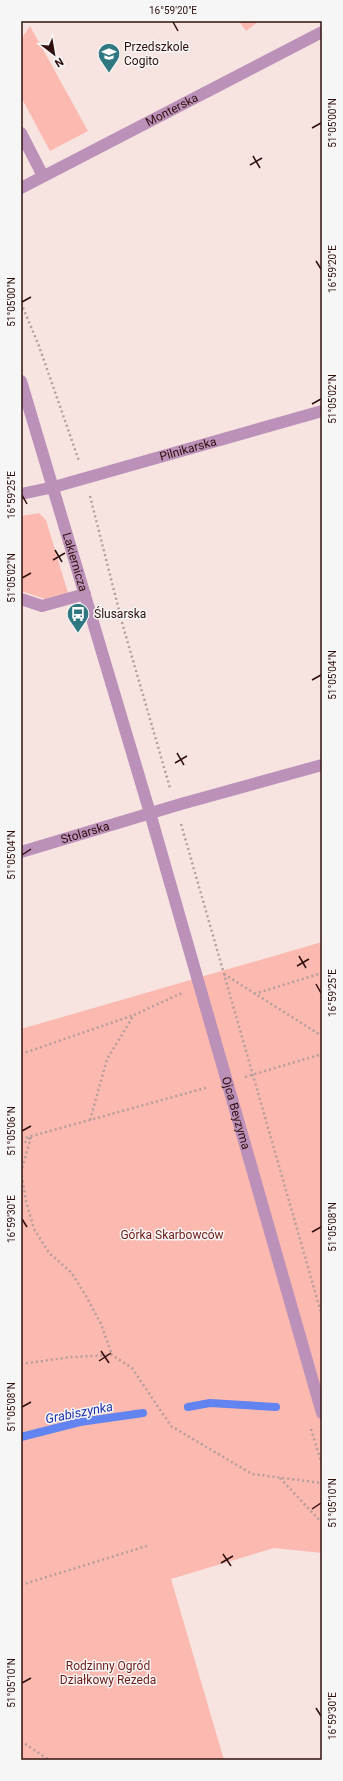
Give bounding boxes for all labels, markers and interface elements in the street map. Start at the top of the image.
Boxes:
text: 16°59'20"E [149,5,197,16]
north arrow [34,34,74,74]
place label: Przedszkole Cogito [124,40,189,68]
school or university icon: Przedszkole Cogito [96,41,122,74]
text: N [52,55,66,70]
street label: Monterska [143,90,201,129]
text: 51°05'00"N [327,98,338,148]
text: 16°59'20"E [327,245,338,293]
text: 51°05'00"N [6,277,17,327]
text: 51°05'02"N [327,374,338,424]
street label: Pilnikarska [158,434,218,464]
text: 16°59'25"E [6,471,17,519]
street label: Lakiernicza [60,531,90,593]
text: 51°05'02"N [6,553,17,603]
bus stop icon: Ślusarska [65,601,91,634]
place label: Ślusarska [94,606,146,621]
text: 51°05'04"N [327,650,338,700]
street label: Stolarska [59,819,111,847]
text: 51°05'04"N [6,830,17,880]
text: 16°59'25"E [327,969,338,1017]
street label: Ojca Beyzyma [219,1075,253,1151]
text: 51°05'06"N [6,1106,17,1156]
text: 16°59'30"E [6,1195,17,1243]
text: 51°05'08"N [327,1202,338,1252]
park label: Górka Skarbowców [120,1228,224,1242]
text: 51°05'08"N [6,1382,17,1432]
water label: Grabiszynka [44,1399,114,1426]
text: 51°05'10"N [327,1478,338,1528]
text: 51°05'10"N [6,1658,17,1708]
park label: Rodzinny Ogród Działkowy Rezeda [60,1659,156,1687]
text: 16°59'30"E [327,1692,338,1740]

